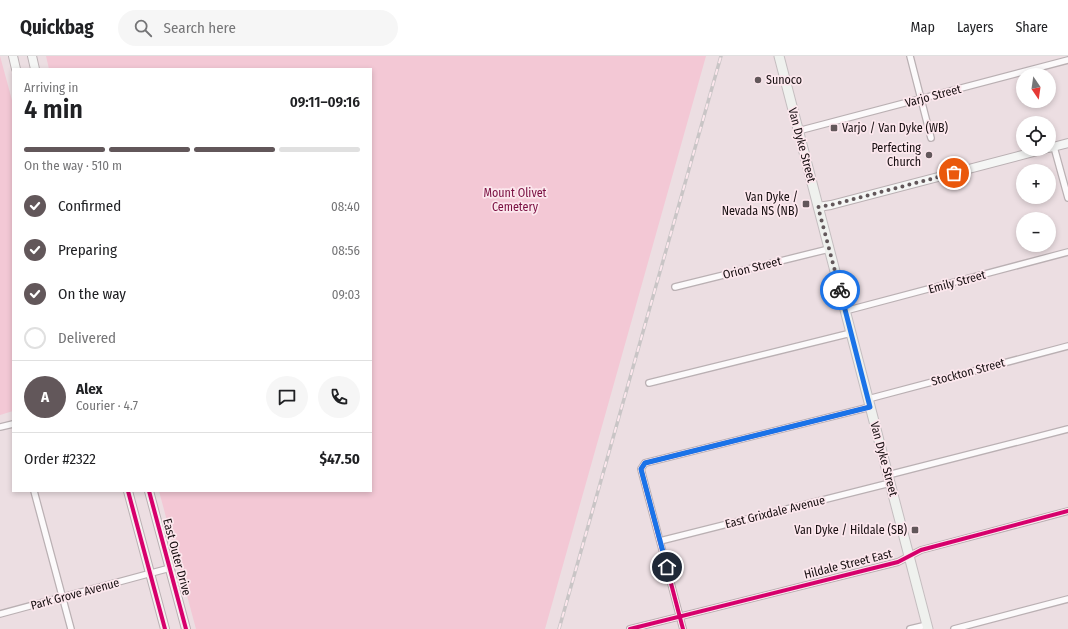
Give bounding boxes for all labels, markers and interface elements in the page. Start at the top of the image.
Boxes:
search box [118,10,398,46]
text: Quickbag [20,16,94,39]
icon: search [132,17,154,39]
text: Search here [164,19,236,37]
text: Map [911,19,935,36]
text: Layers [957,19,993,36]
text: Share [1015,19,1048,36]
north arrow [1016,68,1056,108]
map controls [1016,68,1056,252]
place label: Sunoco [766,73,802,87]
marker: Sunoco [753,75,763,85]
text: Arriving in [24,80,78,95]
street label: Varjo Street [904,82,963,110]
text: 09:11–09:16 [290,93,360,111]
text: 4 min [24,94,83,125]
street label: Van Dyke Street [785,106,819,184]
button: locate [1016,116,1056,156]
place label: Varjo / Van Dyke (WB) [842,121,948,135]
marker: Varjo / Van Dyke (WB) [829,123,839,133]
place label: Perfecting Church [871,141,921,169]
marker: Perfecting Church [924,150,934,160]
pin [937,156,971,190]
text: On the way · 510 m [24,158,122,173]
icon: bag [943,162,965,184]
button: + [1016,164,1056,204]
park label: Mount Olivet Cemetery [483,186,547,214]
place label: Van Dyke / Nevada NS (NB) [722,190,798,218]
icon: check [24,195,46,217]
text: Confirmed [58,197,121,215]
text: 08:40 [331,199,360,214]
marker: Van Dyke / Nevada NS (NB) [801,199,811,209]
button: − [1016,212,1056,252]
icon: check [24,239,46,261]
text: Preparing [58,241,117,259]
text: 08:56 [332,243,360,258]
street label: Orion Street [721,254,783,282]
street label: Emily Street [927,268,987,296]
courier [820,270,860,310]
icon: bike [829,279,851,301]
icon: check [24,283,46,305]
text: On the way [58,285,126,303]
text: 09:03 [332,287,360,302]
text: Delivered [58,329,116,347]
street label: Stockton Street [930,355,1006,389]
button: chat [266,376,308,418]
button: phone [318,376,360,418]
text: Alex [76,380,103,398]
text: A [41,388,49,406]
text: Courier · 4.7 [76,398,138,413]
street label: Van Dyke Street [867,420,901,498]
text: Order #2322 [24,450,96,468]
text: $47.50 [320,450,360,468]
street label: East Grixdale Avenue [724,493,826,531]
street label: East Outer Drive [160,517,194,597]
place label: Van Dyke / Hildale (SB) [794,523,907,537]
marker: Van Dyke / Hildale (SB) [910,525,920,535]
street label: Hildale Street East [803,546,893,582]
pin [650,550,684,584]
icon: home [656,556,678,578]
street label: Park Grove Avenue [29,575,121,613]

